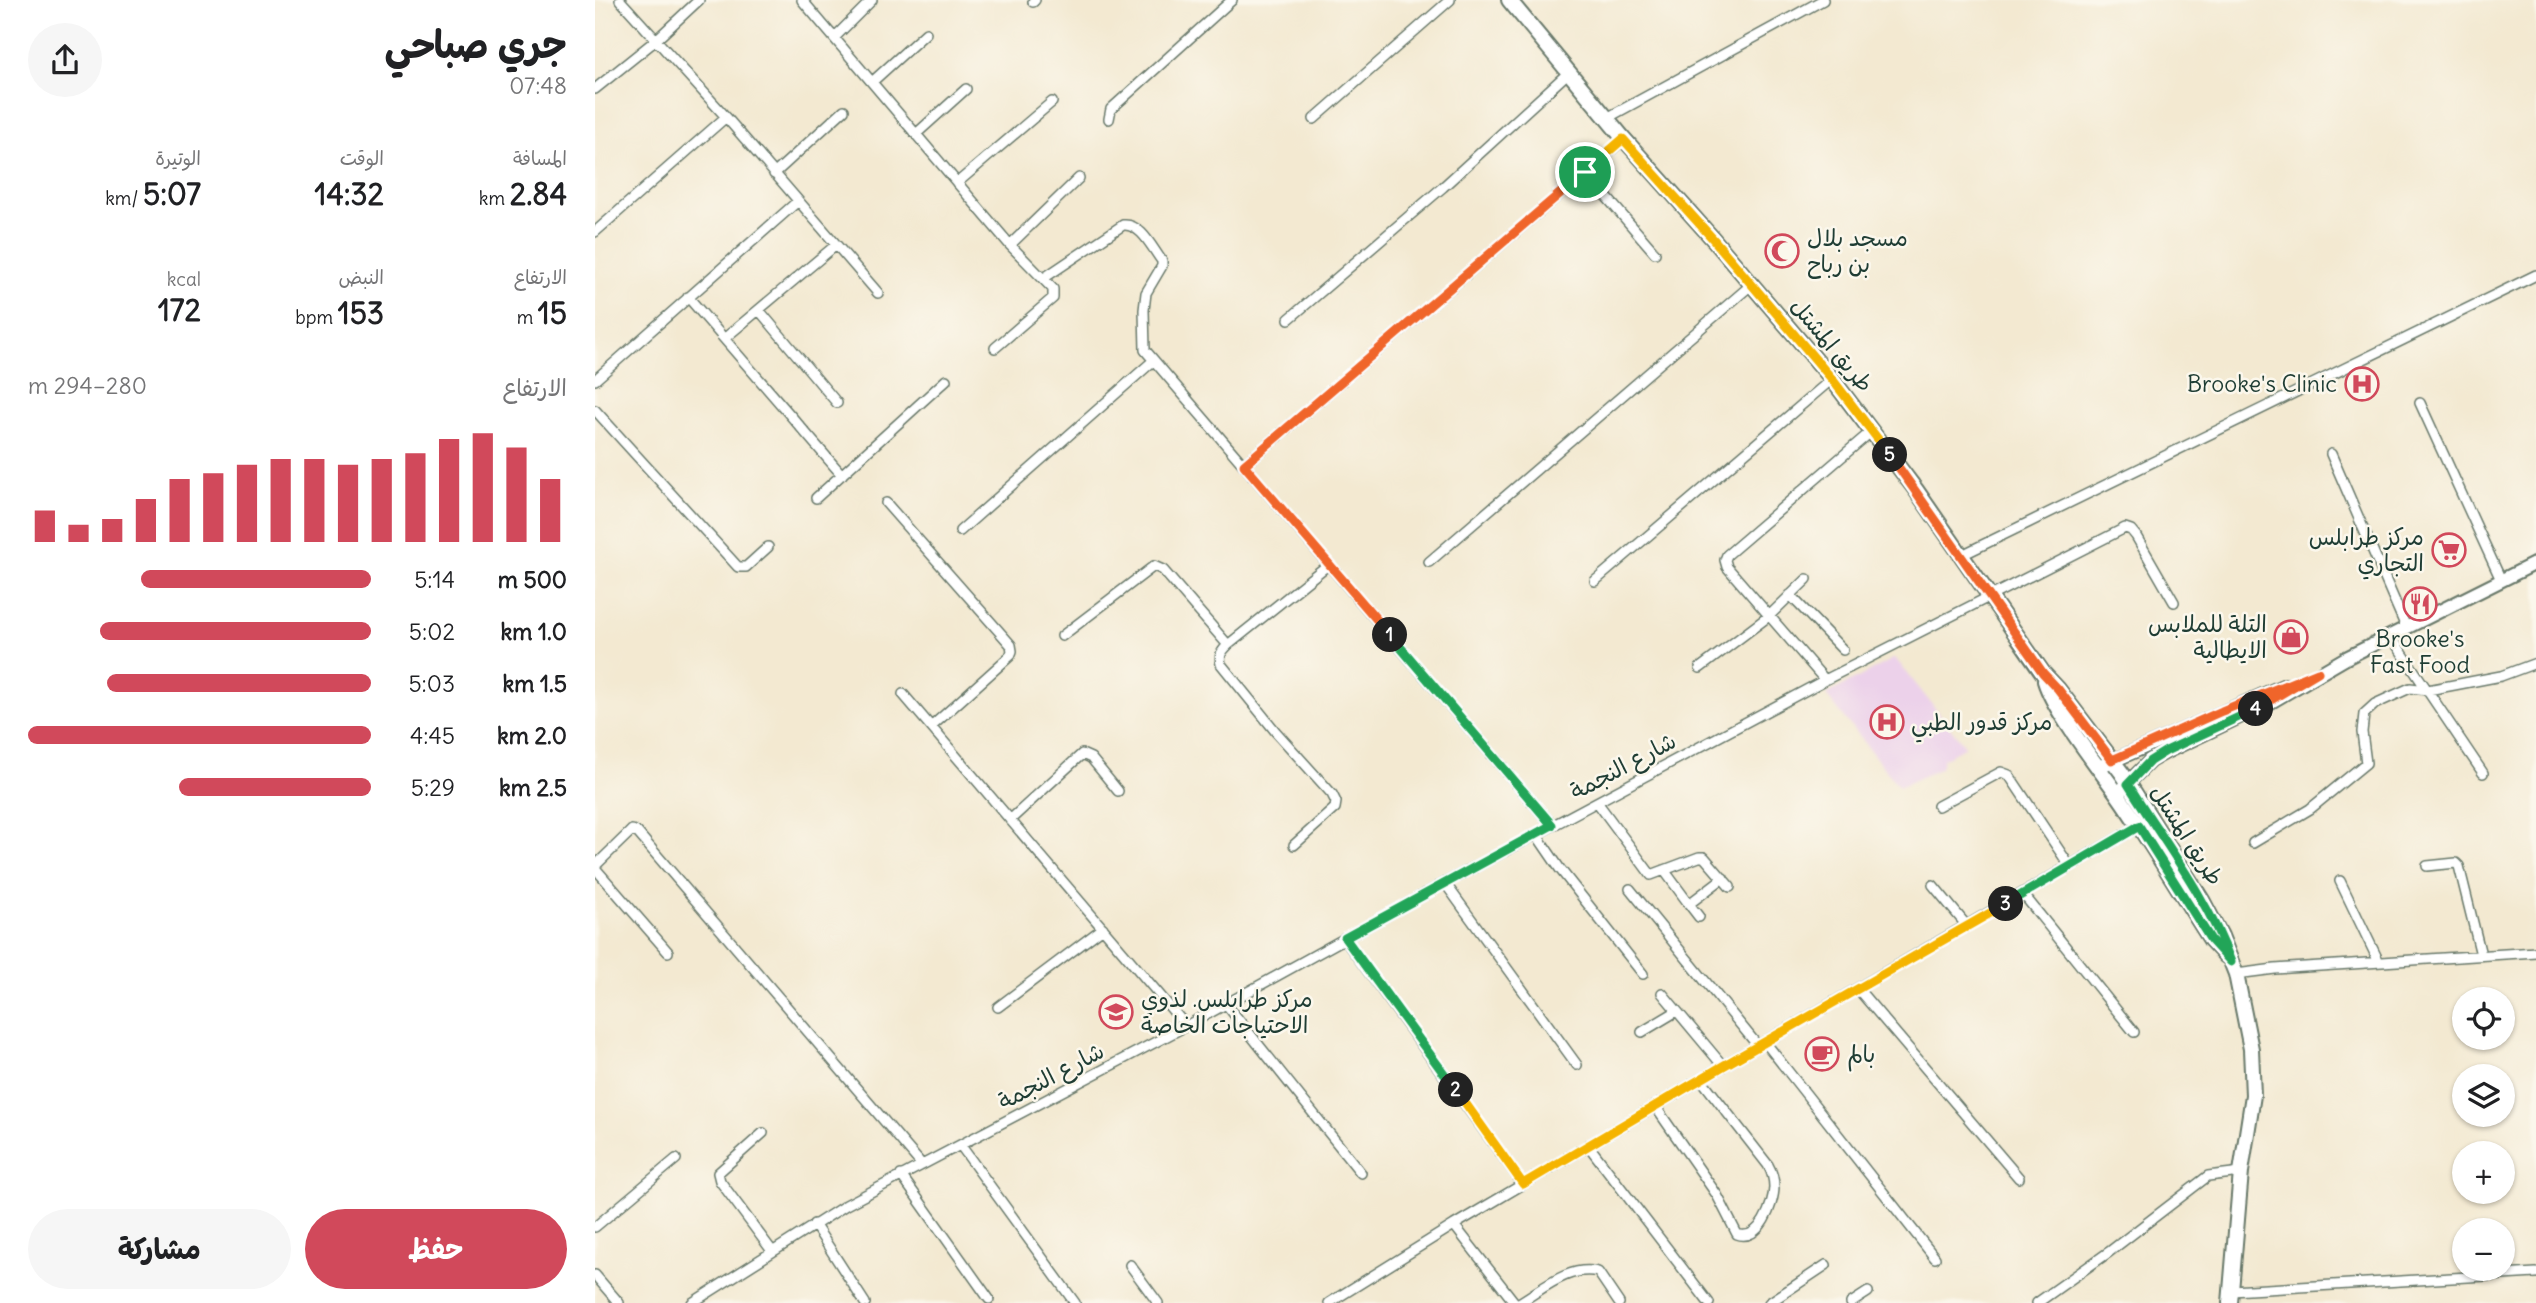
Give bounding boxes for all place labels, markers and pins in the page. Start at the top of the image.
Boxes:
pin [1555,142,1615,202]
place label: مسجد بلال بن رباح [1807,223,1908,279]
mosque icon: مسجد بلال بن رباح [1763,232,1801,270]
hospital icon: Brooke's Clinic [2343,365,2381,403]
place label: Brooke's Clinic [2187,369,2337,398]
pin: 5 [1873,438,1907,472]
place label: مركز طرابلس التجاري [2309,522,2424,580]
supermarket icon: مركز طرابلس التجاري [2430,531,2468,569]
restaurant icon: Brooke's Fast Food [2401,585,2439,623]
place label: التلة للملابس الايطالية [2148,609,2267,664]
pin: 1 [1373,618,1407,652]
shop icon: التلة للملابس الايطالية [2272,618,2310,656]
place label: Brooke's Fast Food [2370,624,2470,679]
pin: 4 [2239,692,2273,726]
hospital icon: مركز قدور الطبي [1868,703,1906,741]
place label: مركز قدور الطبي [1911,707,2052,743]
pin: 3 [1989,886,2023,922]
place label: مركز طرابلس. لذوي الاحتياجات الخاصة [1141,984,1313,1039]
school or university icon: مركز طرابلس. لذوي الاحتياجات الخاصة [1097,993,1135,1031]
cafe icon: بالم [1803,1035,1841,1073]
place label: بالم [1847,1039,1876,1072]
pin: 2 [1439,1072,1473,1108]

